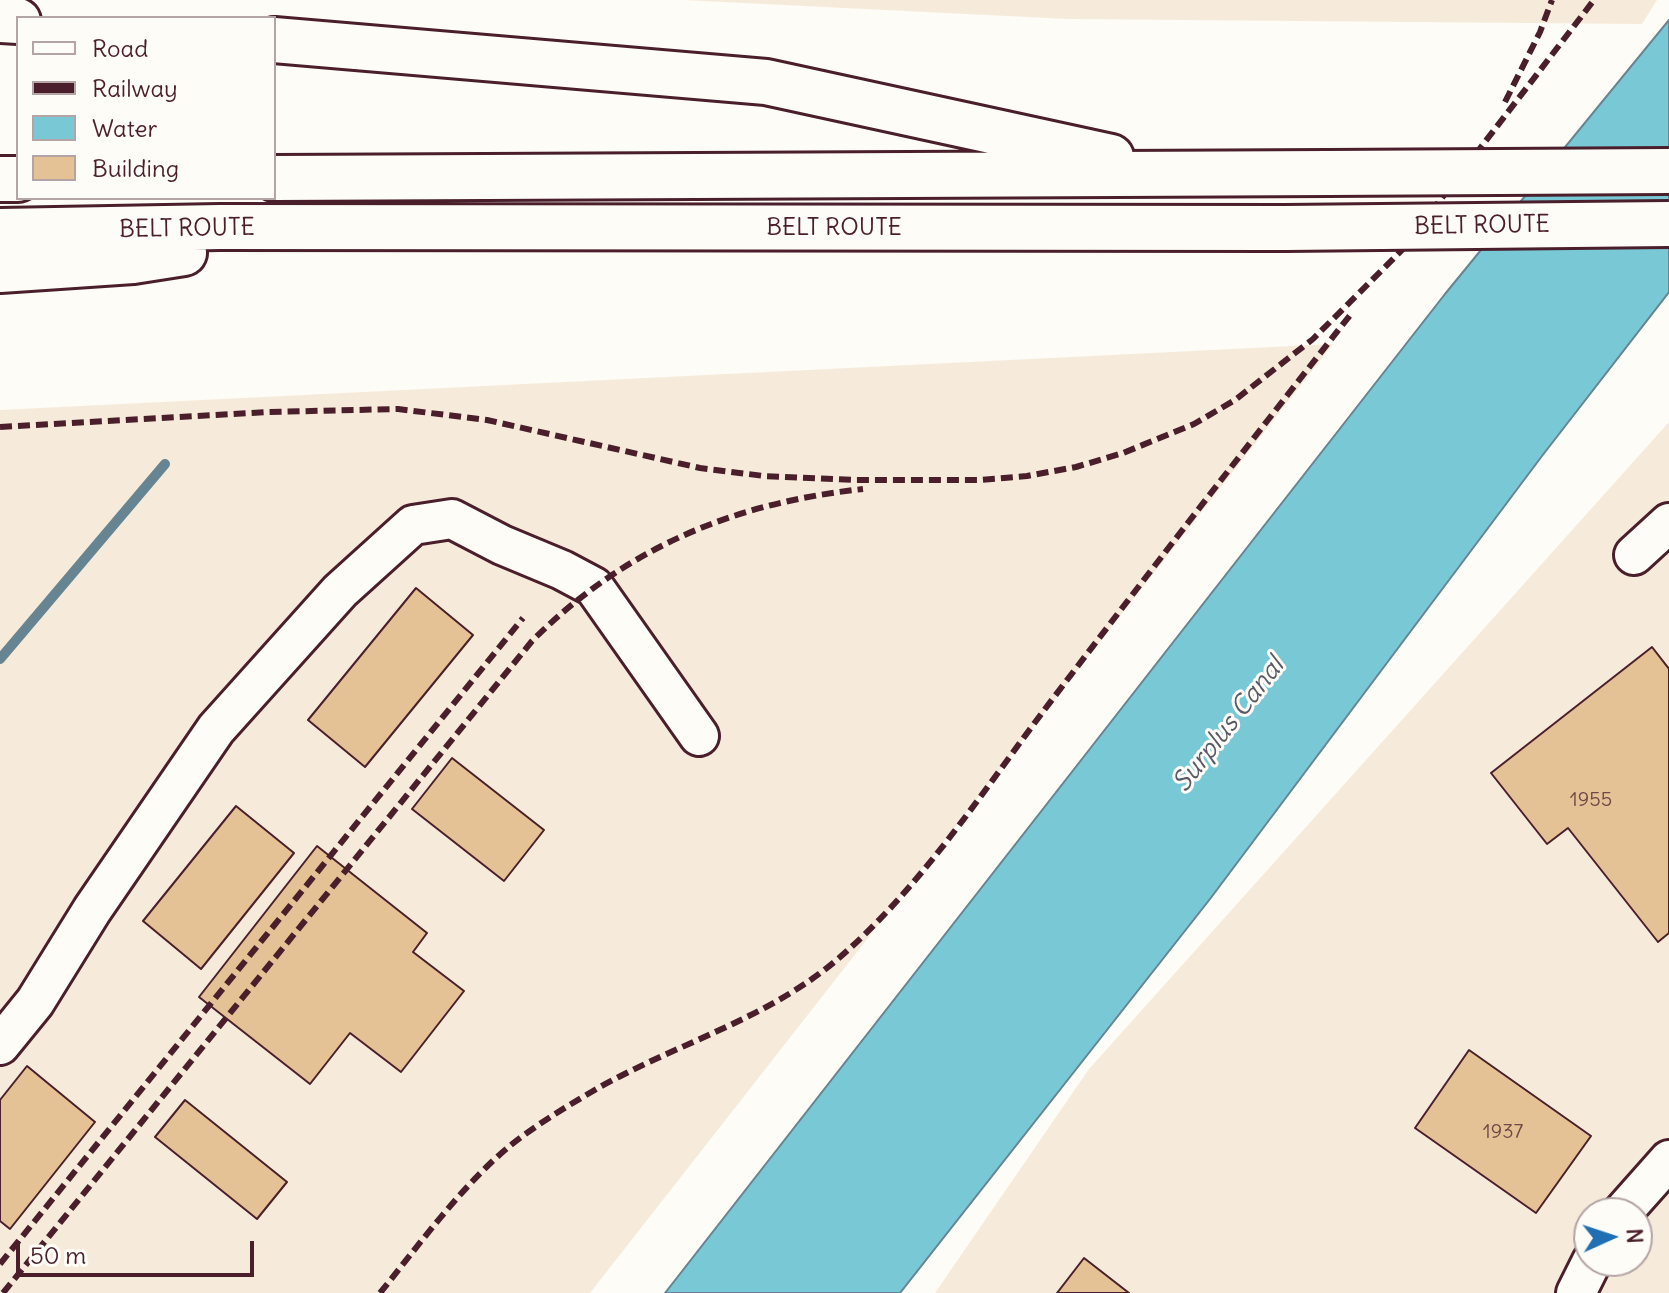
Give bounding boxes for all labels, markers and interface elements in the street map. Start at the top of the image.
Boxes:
legend [16,16,276,200]
text: Road [92,33,148,63]
text: Railway [92,73,178,103]
text: Water [92,113,157,143]
text: Building [92,153,179,183]
street label: BELT ROUTE [1414,210,1550,242]
street label: BELT ROUTE [119,213,255,245]
street label: BELT ROUTE [766,214,902,242]
water label: Surplus Canal [1167,652,1291,798]
house number: 1955 [1570,788,1612,812]
house number: 1937 [1483,1120,1523,1144]
north arrow [1573,1197,1653,1277]
scale bar [20,1225,258,1275]
text: N [1621,1228,1649,1244]
text: 50 m [30,1240,86,1270]

